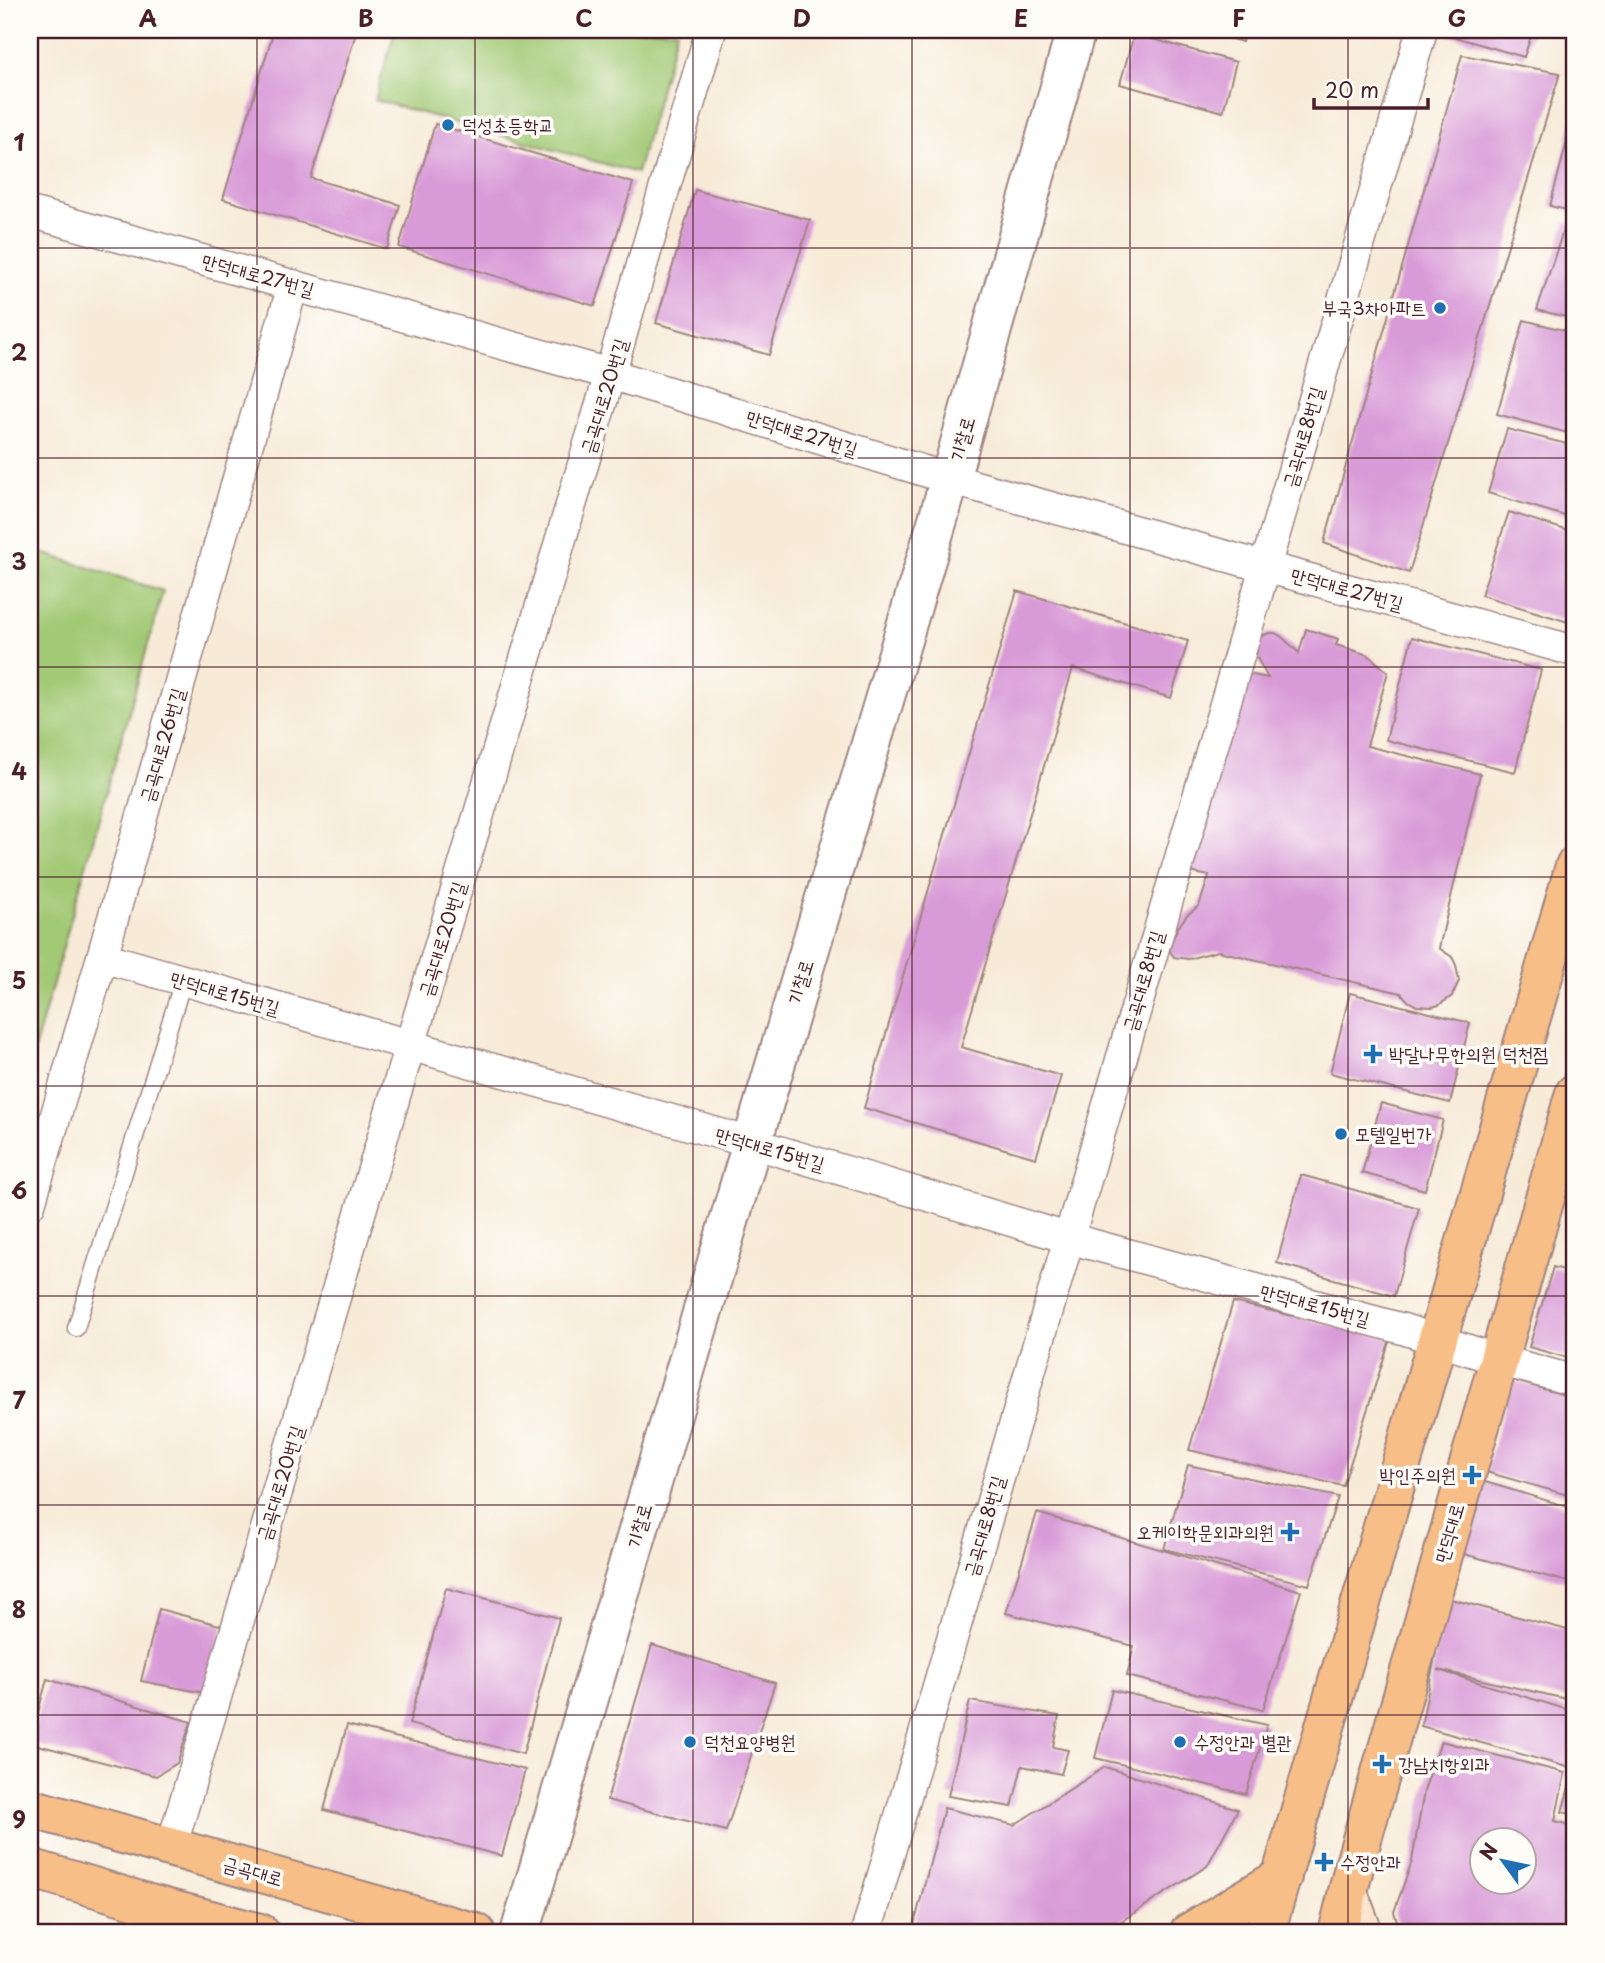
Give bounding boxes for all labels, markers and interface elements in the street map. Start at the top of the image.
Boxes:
text: A [139,0,157,35]
text: B [358,0,374,35]
text: C [575,0,593,35]
text: D [793,0,811,35]
text: E [1014,0,1028,35]
text: F [1232,0,1246,35]
text: G [1448,0,1466,35]
scale bar [1314,66,1428,110]
text: 20 m [1325,73,1379,105]
place label: 덕성초등학교 [462,110,554,138]
marker: 덕성초등학교 [440,117,456,133]
text: 1 [14,124,25,159]
street label: 만덕대로27번길 [199,246,318,302]
place label: 부국3차아파트 [1322,293,1426,321]
marker: 부국3차아파트 [1432,300,1448,316]
text: 2 [11,334,27,369]
street label: 금곡대로20번길 [572,335,634,457]
street label: 금곡대로8번길 [1274,383,1330,490]
street label: 만덕대로27번길 [743,402,862,462]
street label: 기찰로 [941,413,981,465]
text: 3 [11,543,27,578]
street label: 만덕대로27번길 [1288,560,1407,616]
street label: 금곡대로26번길 [131,684,191,805]
text: 4 [11,753,27,788]
street label: 금곡대로20번길 [410,878,472,1000]
street label: 금곡대로8번길 [1114,927,1170,1034]
street label: 기찰로 [779,956,819,1008]
text: 5 [12,962,26,997]
street label: 만덕대로15번길 [167,963,283,1021]
place label: 박달나무한의원 덕천점 [1389,1039,1548,1067]
marker: 박달나무한의원 덕천점 [1363,1044,1383,1064]
street label: 만덕대로15번길 [712,1119,828,1177]
place label: 모텔일번가 [1355,1119,1432,1147]
marker: 모텔일번가 [1333,1126,1349,1142]
text: 6 [11,1172,27,1207]
street label: 만덕대로15번길 [1257,1276,1373,1332]
text: 7 [12,1382,26,1417]
street label: 금곡대로20번길 [248,1422,310,1544]
place label: 박인주의원 [1380,1460,1456,1488]
marker: 박인주의원 [1462,1465,1482,1485]
street label: 금곡대로8번길 [955,1472,1011,1579]
street label: 만덕대로 [1426,1499,1470,1566]
street label: 기찰로 [618,1500,658,1552]
place label: 오케이학문외과의원 [1136,1517,1274,1545]
marker: 오케이학문외과의원 [1280,1522,1300,1542]
text: 8 [12,1591,26,1626]
place label: 덕천요양병원 [704,1727,796,1755]
place label: 수정안과 별관 [1194,1727,1292,1755]
marker: 덕천요양병원 [682,1734,698,1750]
marker: 수정안과 별관 [1172,1734,1188,1750]
place label: 강남치항외과 [1398,1749,1490,1777]
marker: 강남치항외과 [1372,1754,1392,1774]
text: 9 [12,1801,26,1836]
north arrow [1468,1826,1538,1896]
text: N [1472,1837,1504,1865]
place label: 수정안과 [1340,1847,1401,1875]
street label: 금곡대로 [220,1848,287,1892]
marker: 수정안과 [1314,1852,1334,1872]

